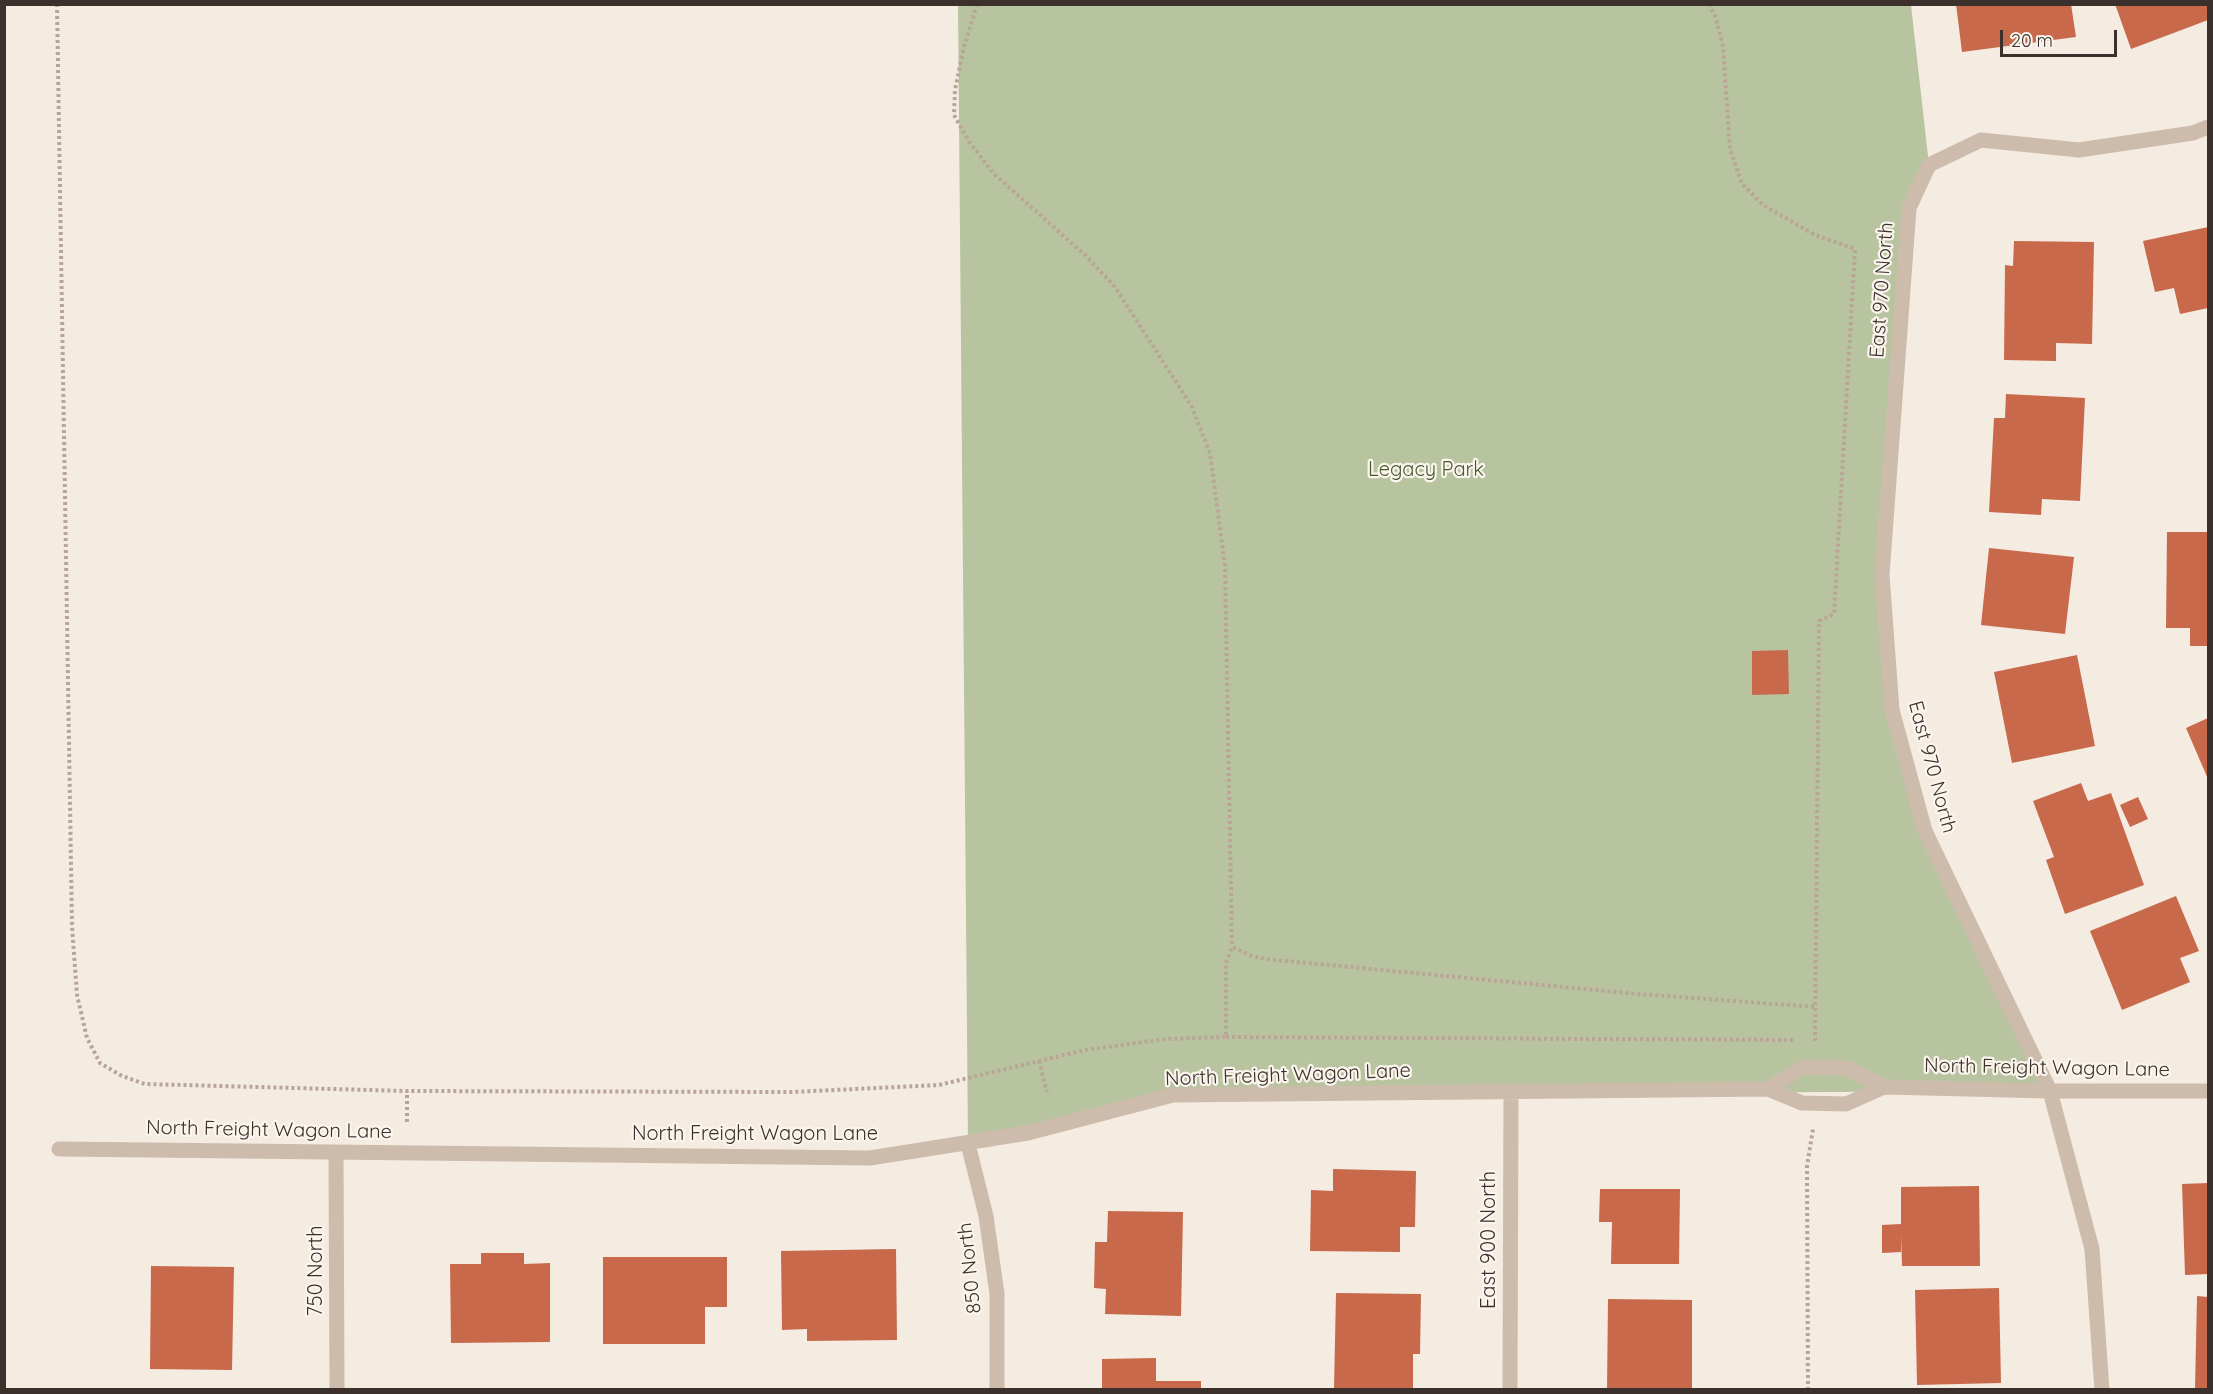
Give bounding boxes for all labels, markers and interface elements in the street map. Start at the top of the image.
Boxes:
scale bar [2003,18,2120,56]
text: 20 m [2011,29,2053,52]
street label: East 970 North [1865,221,1899,359]
park label: Legacy Park [1368,458,1484,482]
street label: East 970 North [1903,698,1961,836]
street label: North Freight Wagon Lane [1924,1054,2170,1082]
street label: North Freight Wagon Lane [1165,1059,1411,1091]
street label: North Freight Wagon Lane [146,1116,392,1144]
street label: North Freight Wagon Lane [632,1122,878,1146]
street label: East 900 North [1477,1171,1501,1309]
street label: 850 North [953,1221,987,1315]
street label: 750 North [304,1226,328,1316]

